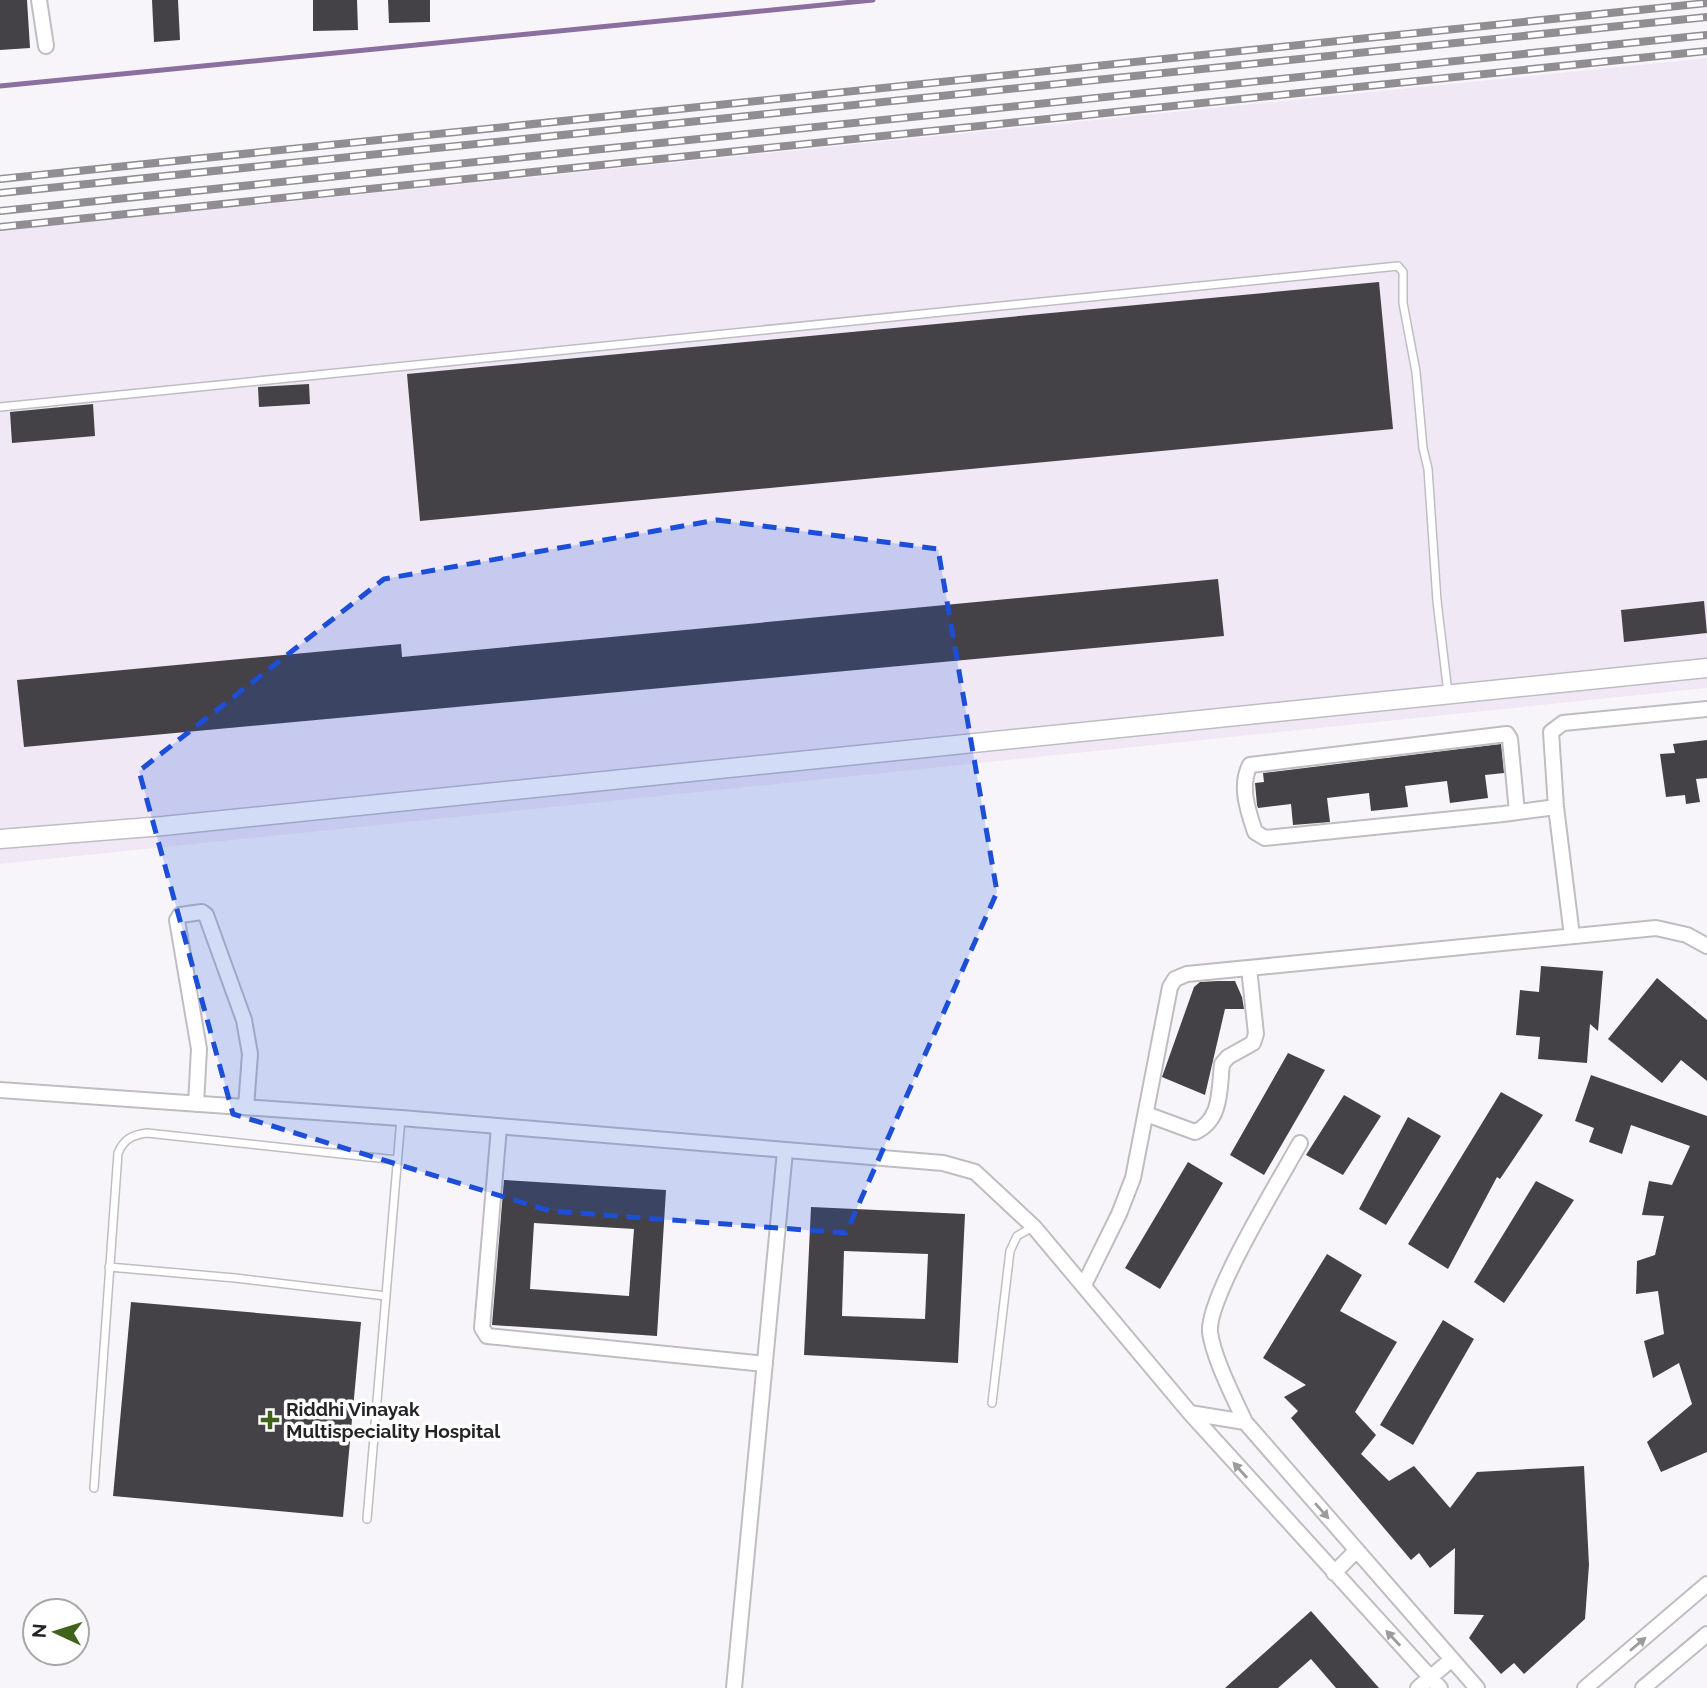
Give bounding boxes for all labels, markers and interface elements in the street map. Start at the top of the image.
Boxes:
place label: Riddhi Vinayak Multispeciality Hospital [286,1398,501,1442]
marker: Riddhi Vinayak Multispeciality Hospital [260,1410,280,1430]
one-way arrow [1233,1461,1248,1478]
one-way arrow [1314,1502,1329,1519]
north arrow [21,1597,91,1667]
text: N [28,1623,51,1639]
one-way arrow [1386,1630,1402,1647]
one-way arrow [1629,1637,1646,1652]

